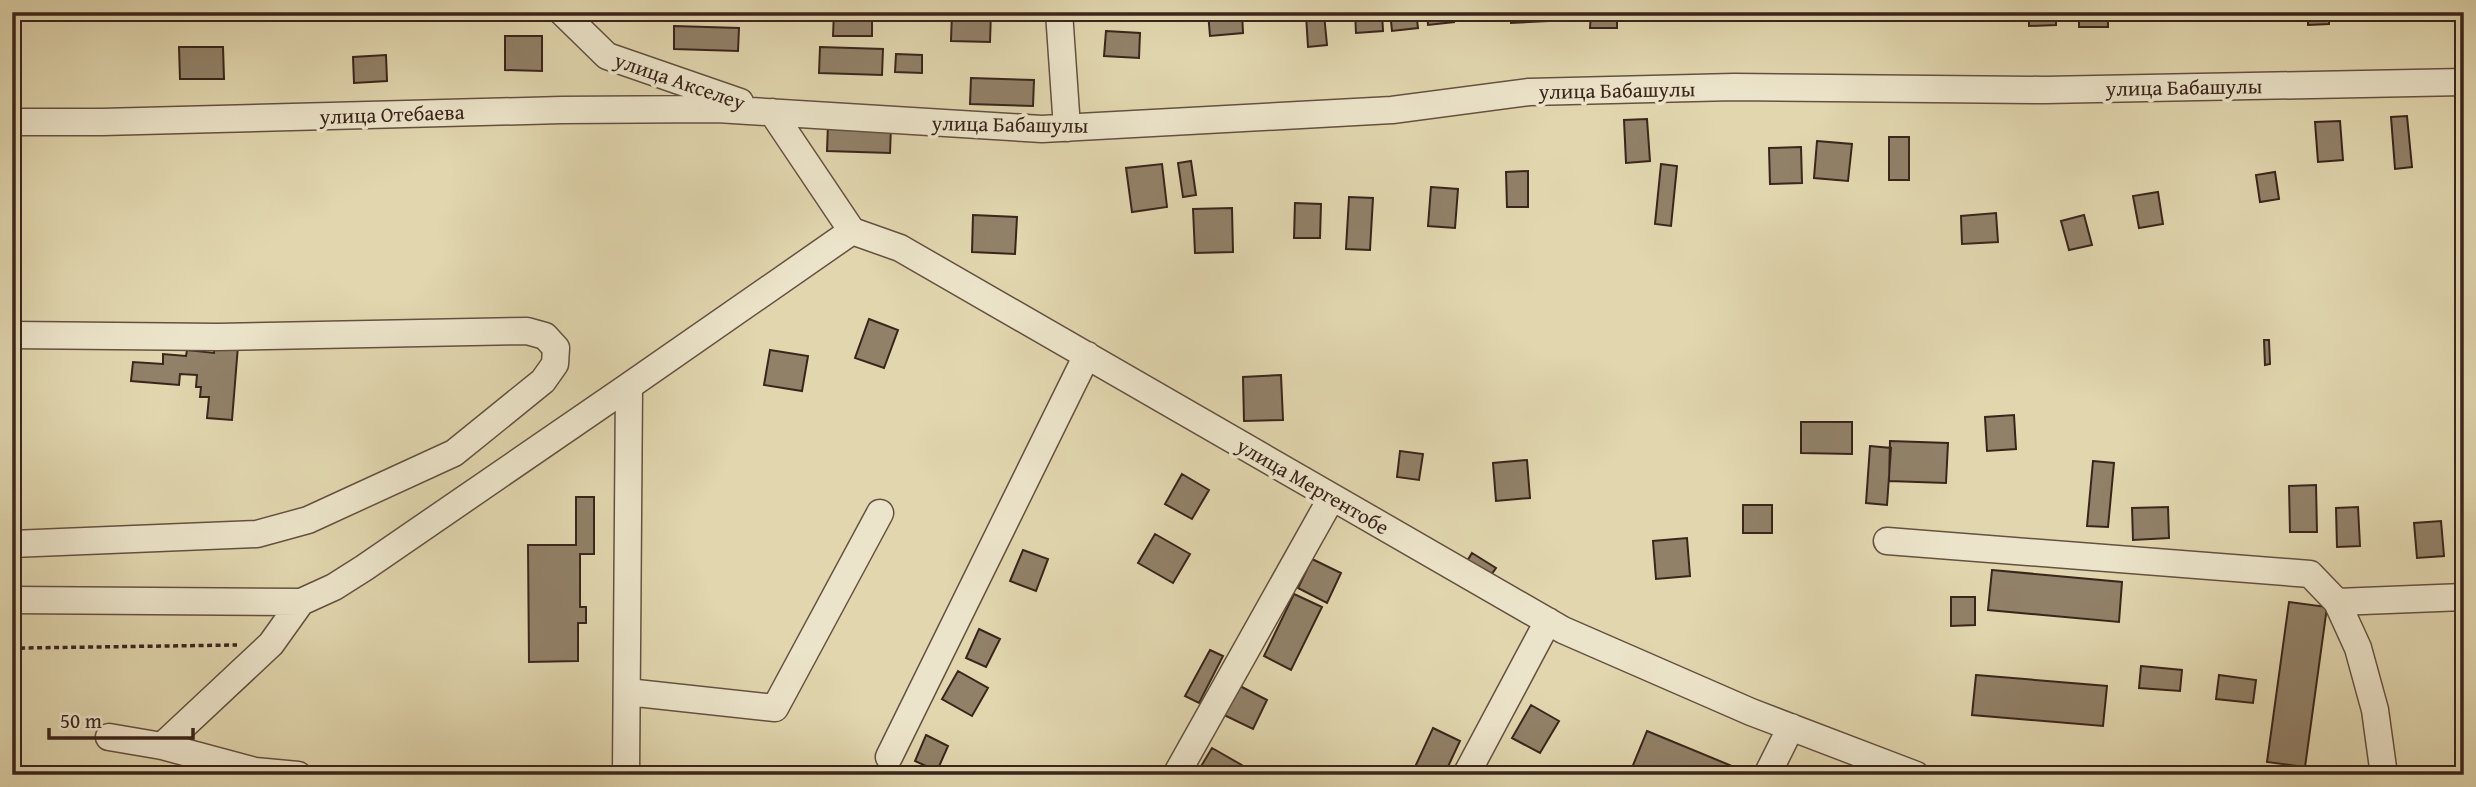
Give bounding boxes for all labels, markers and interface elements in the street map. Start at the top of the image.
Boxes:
street label: улица Акселеу [610,44,750,118]
street label: улица Бабашулы [2104,70,2263,104]
street label: улица Бабашулы [1537,73,1696,107]
street label: улица Отебаева [318,96,465,132]
street label: улица Бабашулы [930,107,1089,141]
street label: улица Мергентобе [1230,429,1395,542]
scale bar [49,696,192,740]
text: 50 m [60,705,102,736]

